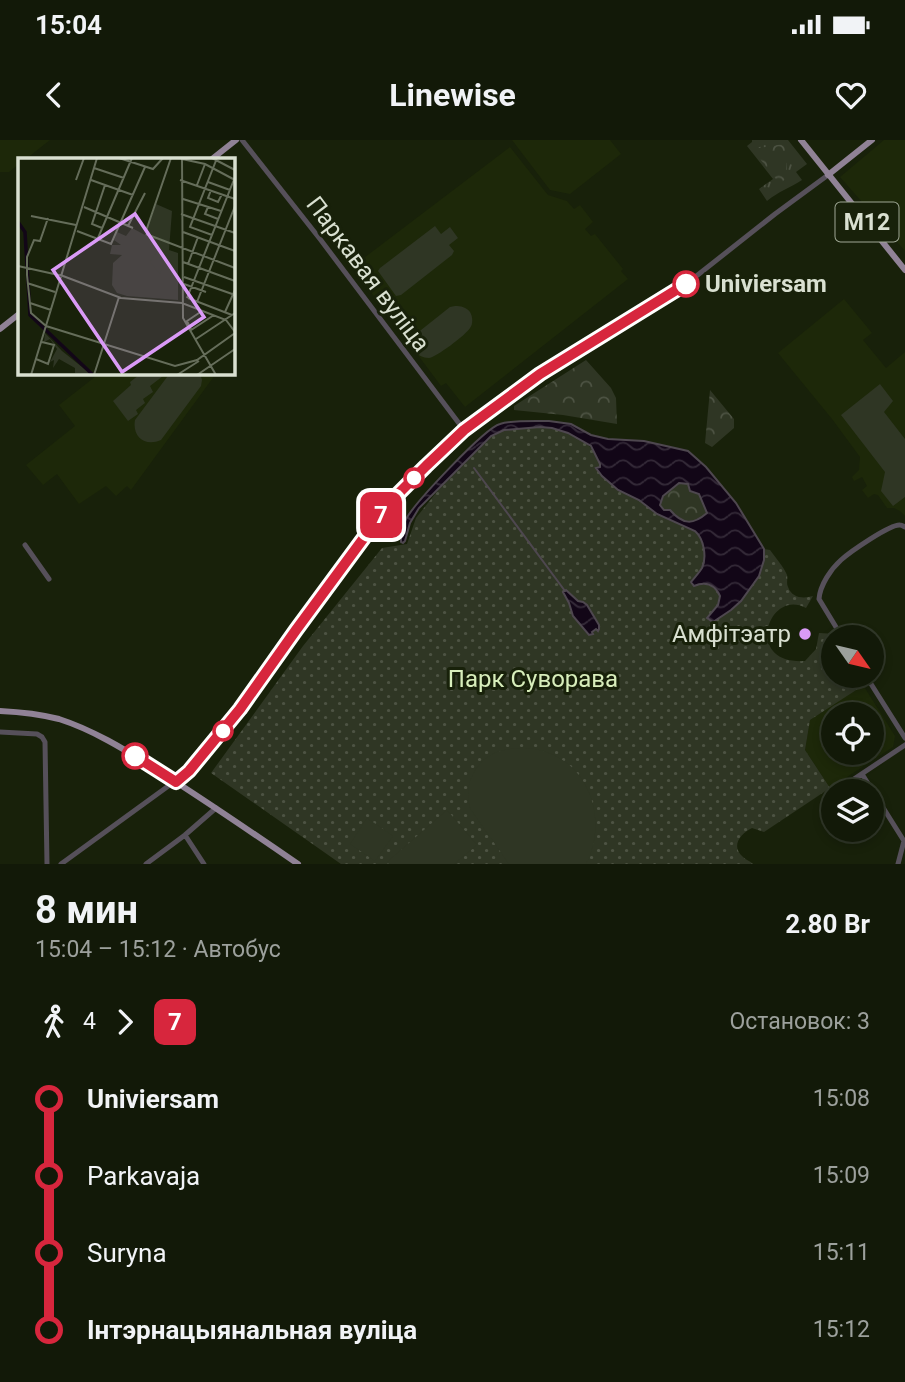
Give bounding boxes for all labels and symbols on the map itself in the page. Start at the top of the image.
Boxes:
inset map [18,158,234,374]
street label: Паркавая вуліца [301,191,435,357]
road number: М12 [836,202,898,242]
place label: Univiersam [705,270,827,298]
marker: Univiersam [673,271,699,297]
unlabelled marker [404,468,424,488]
line badge: 7 [358,492,404,538]
place label: Амфітэатр [672,620,791,648]
north arrow [821,625,884,688]
marker: Амфітэатр [797,626,813,642]
park label: Парк Суворава [448,665,618,693]
unlabelled marker [213,721,233,741]
unlabelled marker [122,743,148,769]

